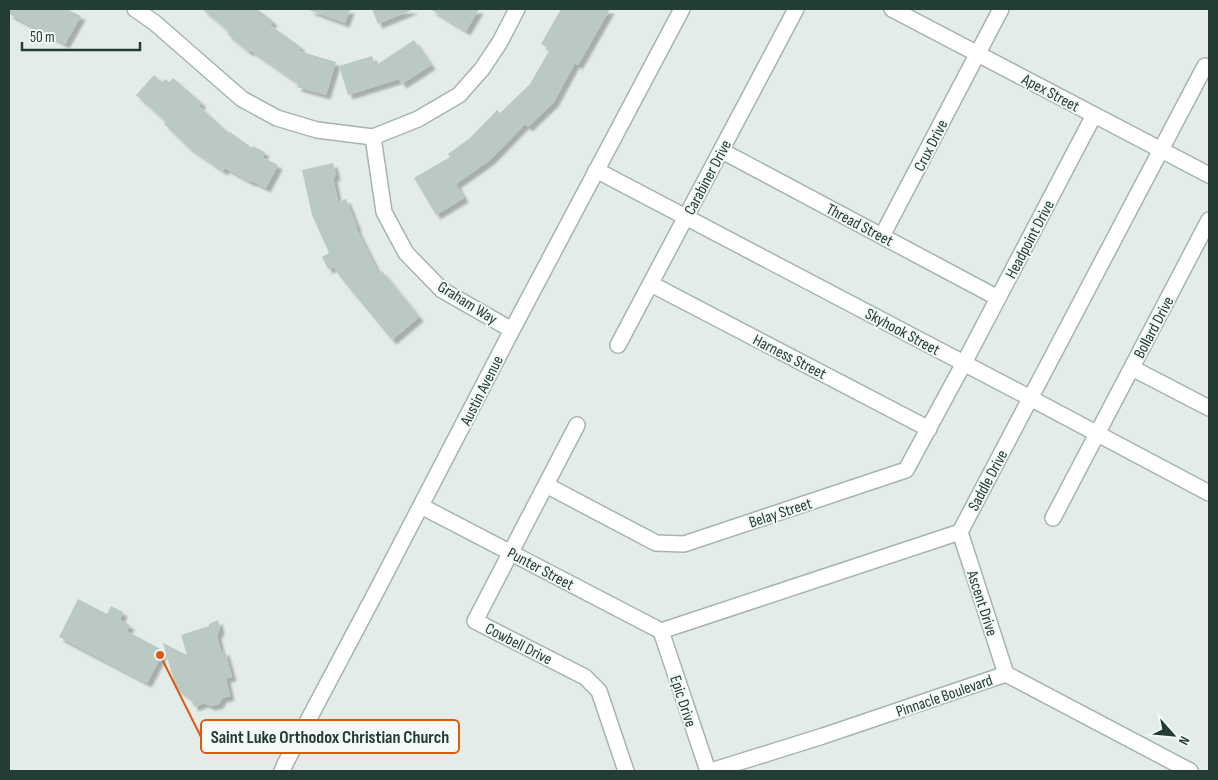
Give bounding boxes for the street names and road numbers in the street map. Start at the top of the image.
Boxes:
street label: Apex Street [1017,70,1082,116]
street label: Crux Drive [910,117,952,175]
street label: Carabiner Drive [681,137,736,218]
street label: Headpoint Drive [1002,197,1059,282]
street label: Thread Street [823,200,896,251]
street label: Graham Way [434,278,500,329]
street label: Bollard Drive [1130,293,1179,362]
street label: Skyhook Street [862,305,943,360]
street label: Harness Street [749,331,829,384]
street label: Austin Avenue [456,353,508,430]
street label: Saddle Drive [964,447,1012,514]
street label: Belay Street [747,494,814,533]
street label: Punter Street [504,544,577,595]
street label: Ascent Drive [962,567,1001,639]
street label: Cowbell Drive [482,619,555,669]
street label: Pinnacle Boulevard [894,671,995,722]
street label: Epic Drive [665,673,700,730]

